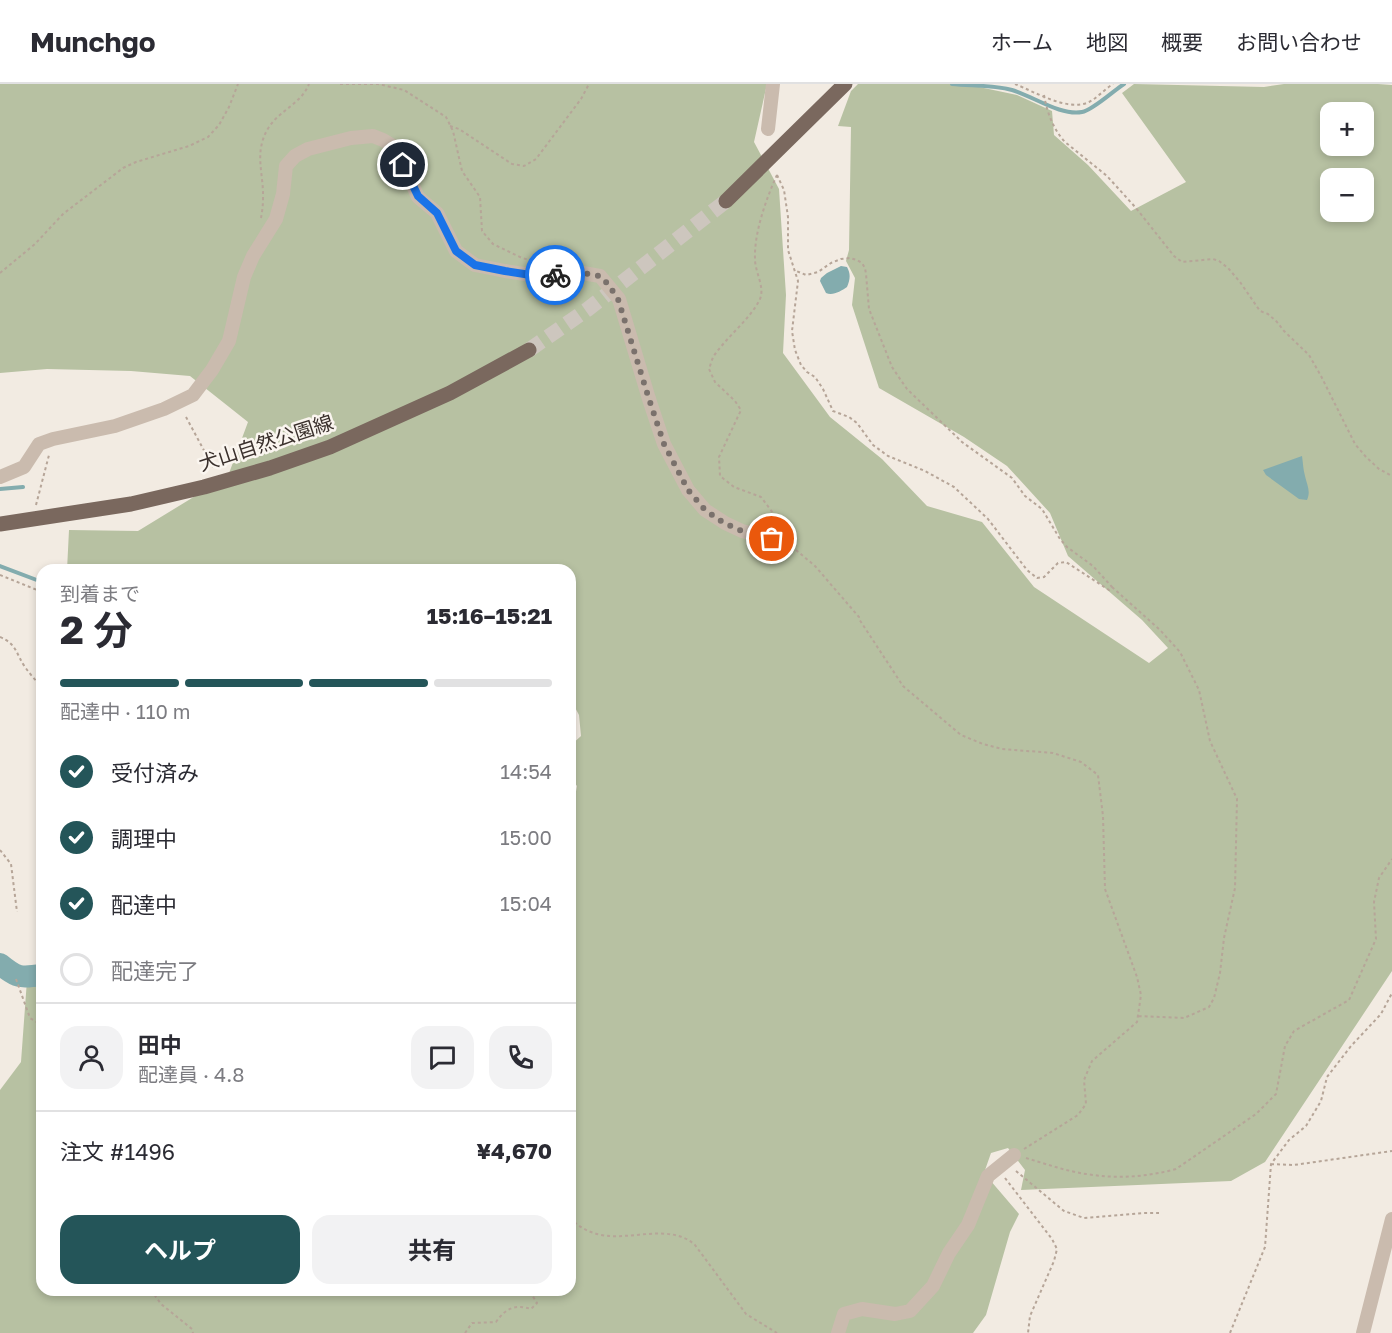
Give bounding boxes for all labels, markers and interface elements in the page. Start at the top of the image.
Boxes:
text: Munchgo [30,25,156,58]
text: ホーム [991,29,1053,55]
text: 地図 [1086,29,1128,55]
text: 概要 [1161,29,1203,55]
text: お問い合わせ [1236,29,1362,55]
map controls [1320,102,1374,222]
button: + [1320,102,1374,156]
pin [377,139,428,190]
icon: home [386,148,419,181]
button: − [1320,168,1374,222]
courier [525,245,585,305]
icon: bike [539,259,572,292]
street label: 犬山自然公園線 [195,409,336,475]
pin [746,513,797,564]
icon: bag [755,522,788,555]
text: 到着まで [60,581,140,605]
text: 15:16–15:21 [427,602,552,629]
text: 2 分 [60,606,133,653]
text: 配達中 · 110 m [60,699,191,723]
icon: check [60,755,93,788]
text: 受付済み [111,759,199,786]
text: 14:54 [500,759,552,783]
icon: check [60,821,93,854]
text: 調理中 [111,825,177,852]
text: 15:00 [500,825,552,849]
icon: check [60,887,93,920]
text: 配達中 [111,891,177,918]
text: 15:04 [500,891,552,915]
text: 配達完了 [111,957,199,984]
button: person [60,1026,123,1089]
button: chat [411,1026,474,1089]
button: phone [489,1026,552,1089]
text: 田中 [138,1031,182,1058]
text: 配達員 · 4.8 [138,1062,244,1086]
text: ¥4,670 [476,1137,552,1164]
text: 注文 #1496 [60,1138,175,1165]
button: ヘルプ [60,1215,300,1284]
button: 共有 [312,1215,552,1284]

